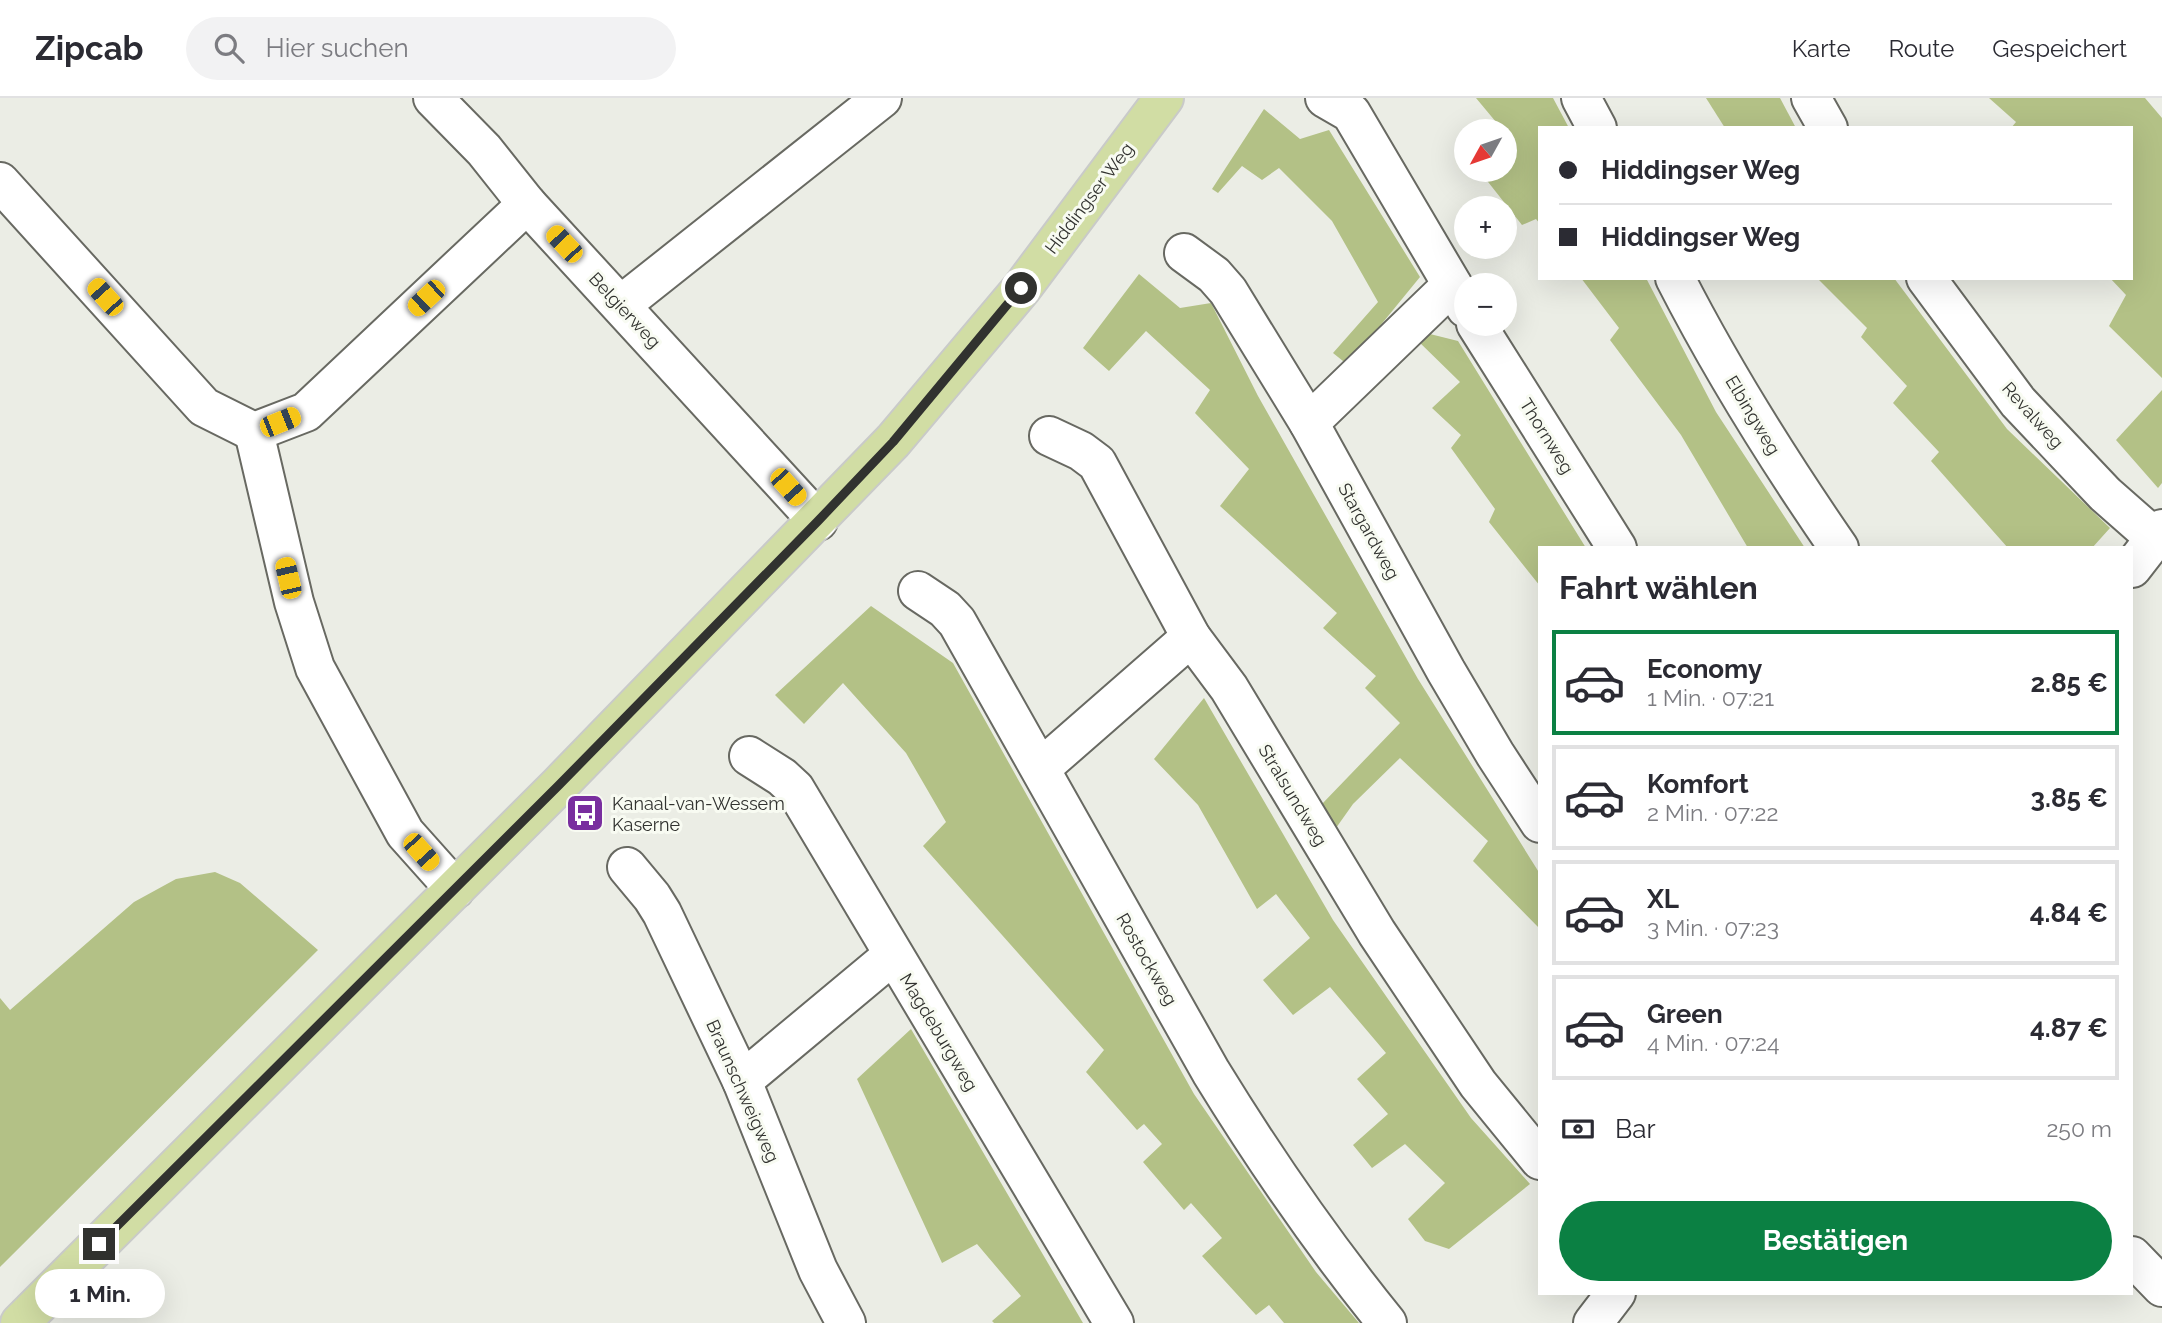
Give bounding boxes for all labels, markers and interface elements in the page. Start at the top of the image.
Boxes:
search box [186,17,676,80]
text: Zipcab [35,29,144,68]
icon: search [210,29,248,67]
text: Hier suchen [266,33,409,63]
text: Karte [1792,34,1851,63]
text: Route [1889,34,1954,63]
text: Gespeichert [1992,34,2127,63]
north arrow [1454,119,1517,182]
map controls [1454,119,1517,336]
street label: Hiddingser Weg [1040,138,1138,258]
text: Hiddingser Weg [1601,155,1800,185]
button: + [1454,196,1517,259]
car [542,221,587,267]
text: Hiddingser Weg [1601,222,1800,252]
street label: Belgierweg [585,268,665,352]
route start [1005,272,1037,304]
button: − [1454,273,1517,336]
car [84,274,127,320]
car [404,276,449,320]
street label: Elbingweg [1721,372,1785,458]
street label: Revalweg [1998,378,2068,452]
street label: Thornweg [1516,394,1578,478]
car [257,404,304,440]
car [767,464,810,510]
street label: Stargardweg [1334,479,1404,583]
car [274,555,303,601]
text: Fahrt wählen [1559,569,1758,606]
icon: car [1563,651,1626,714]
text: Economy [1647,654,1762,684]
text: 2.85 € [2030,668,2108,698]
text: 1 Min. · 07:21 [1647,684,1774,711]
street label: Stralsundweg [1254,740,1332,850]
icon: car [1563,766,1626,829]
text: Komfort [1647,769,1749,799]
text: 3.85 € [2031,783,2108,813]
bus stop icon: Kanaal-van-Wessem Kaserne [564,792,606,834]
place label: Kanaal-van-Wessem Kaserne [612,793,785,835]
text: 2 Min. · 07:22 [1647,799,1778,826]
car [400,829,443,875]
icon: car [1563,881,1626,944]
text: XL [1647,884,1679,914]
text: 4.84 € [2030,898,2108,928]
street label: Rostockweg [1112,909,1182,1009]
text: 3 Min. · 07:23 [1647,914,1779,941]
street label: Magdeburgweg [896,969,982,1095]
icon: car [1563,996,1626,1059]
text: Green [1647,999,1723,1029]
text: 4.87 € [2030,1013,2108,1043]
street label: Braunschweigweg [702,1016,784,1166]
text: 4 Min. · 07:24 [1647,1029,1780,1056]
icon: cash [1559,1110,1597,1148]
text: Bar [1615,1114,1656,1144]
text: 250 m [2046,1115,2112,1142]
button: Bestätigen [1559,1201,2112,1281]
route end [83,1228,115,1260]
callout: 1 Min. [34,1268,164,1318]
text: 1 Min. [69,1280,131,1307]

